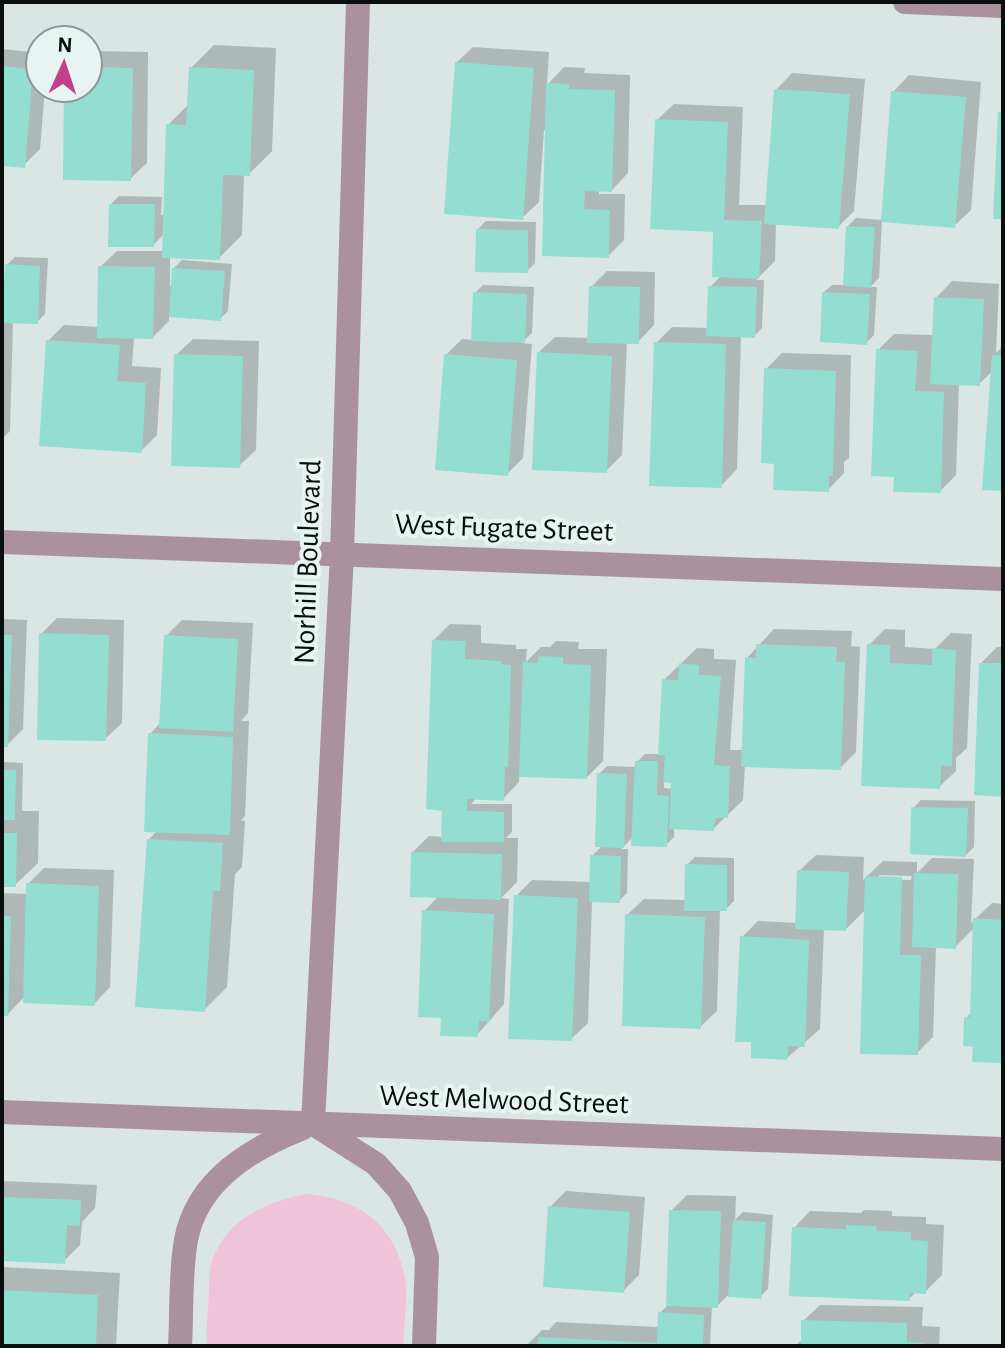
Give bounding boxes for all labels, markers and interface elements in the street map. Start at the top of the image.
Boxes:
north arrow [24,24,104,104]
text: N [57,34,73,56]
street label: Norhill Boulevard [289,459,327,665]
street label: West Fugate Street [394,509,614,547]
street label: West Melwood Street [379,1081,630,1119]

